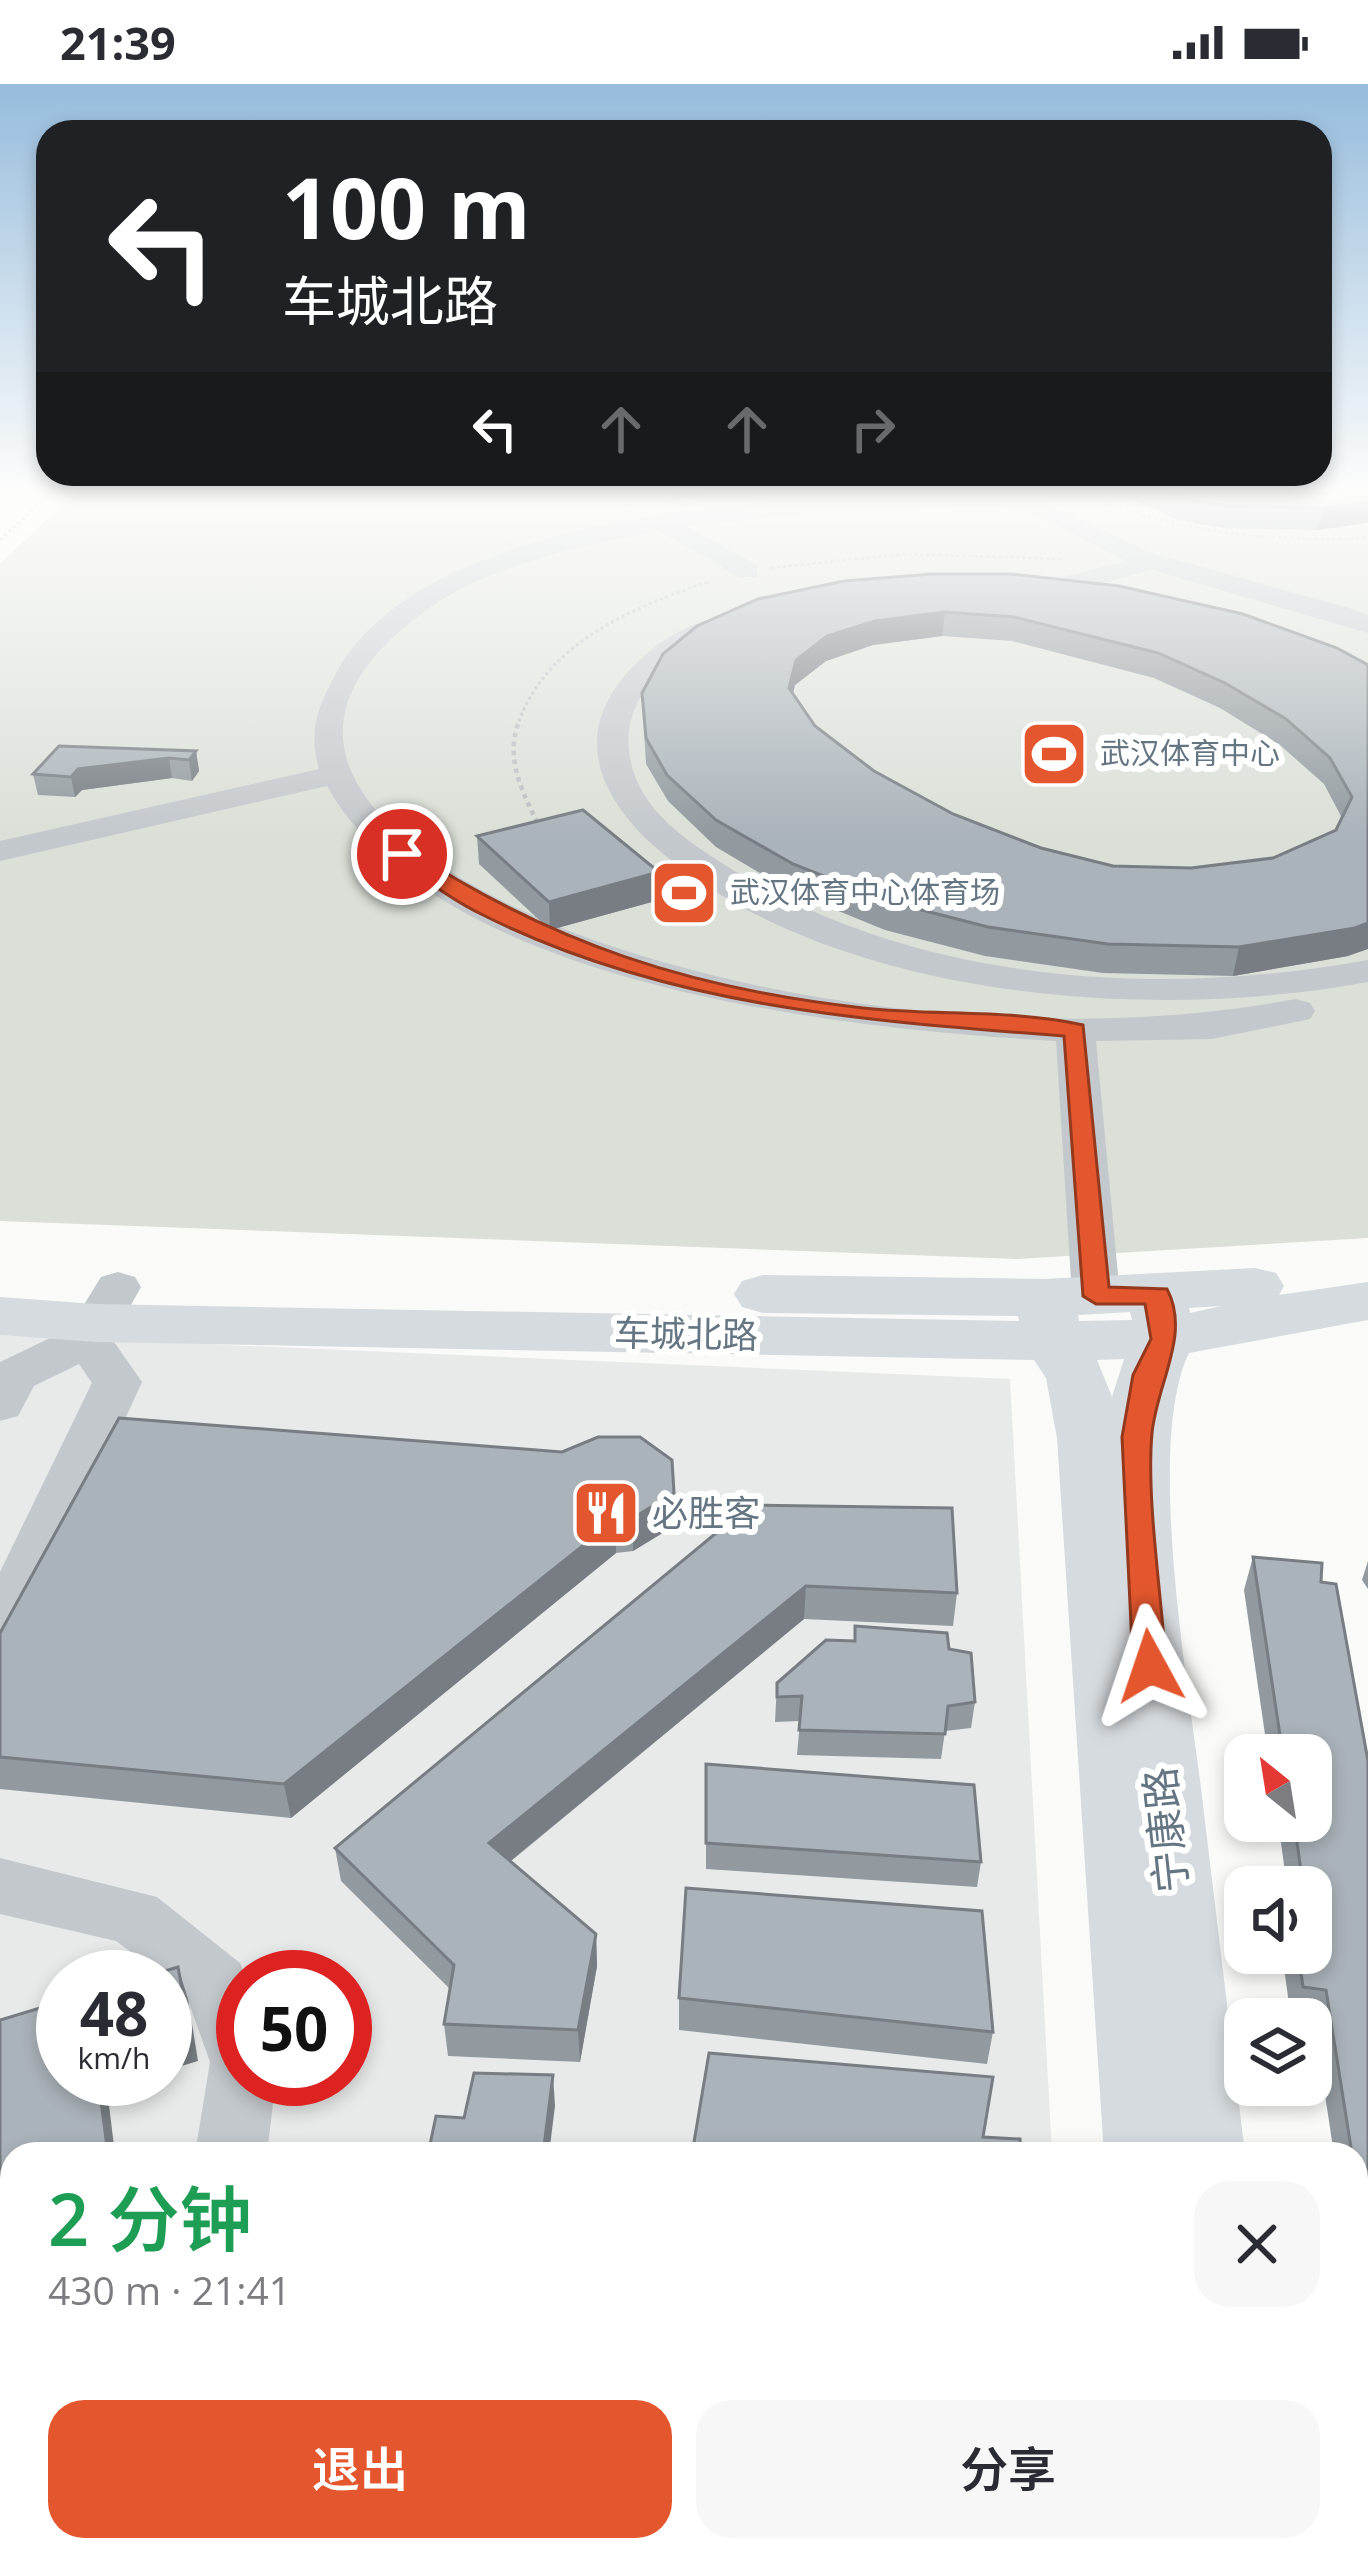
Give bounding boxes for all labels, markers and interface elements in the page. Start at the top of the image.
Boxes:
text: 21:39 [60,12,176,73]
text: 100 m [282,149,530,264]
icon: left [84,168,240,324]
text: 车城北路 [282,263,498,337]
icon: left [462,396,528,462]
icon: ahead [588,396,654,462]
icon: ahead [714,396,780,462]
icon: right [840,396,906,462]
sports icon: 武汉体育中心 [1019,719,1089,789]
place label: 武汉体育中心 [1100,732,1280,773]
pin [351,803,453,905]
icon: arrive [369,821,435,887]
sports icon: 武汉体育中心体育场 [649,858,719,928]
place label: 武汉体育中心体育场 [730,871,1000,912]
street label: 车城北路 [614,1308,758,1359]
restaurant icon: 必胜客 [571,1478,641,1548]
place label: 必胜客 [652,1488,760,1537]
position arrow [1087,1603,1213,1729]
north arrow [1224,1734,1332,1842]
map controls [1224,1734,1332,2106]
street label: 宁康路 [1130,1765,1199,1896]
button: sound [1224,1866,1332,1974]
speed limit sign: 50 [216,1950,372,2106]
text: 48 [80,1972,148,2054]
button: layers [1224,1998,1332,2106]
text: km/h [78,2037,150,2078]
text: 2 分钟 [48,2169,252,2267]
button: close [1194,2181,1320,2307]
text: 430 m · 21:41 [48,2263,291,2316]
button: 退出 [48,2400,672,2538]
button: 分享 [696,2400,1320,2538]

